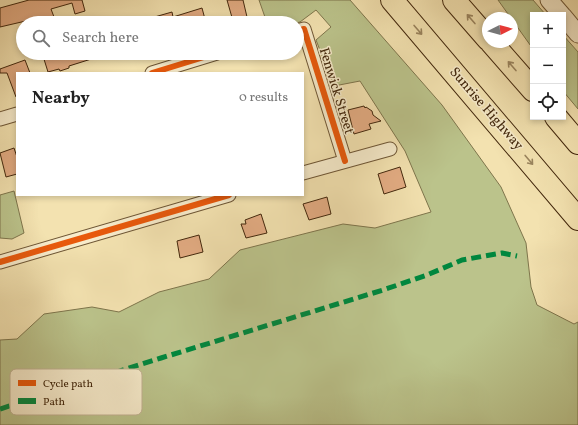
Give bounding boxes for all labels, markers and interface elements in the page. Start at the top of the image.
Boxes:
north arrow [482,12,518,48]
map controls [530,12,566,120]
button: + [530,12,566,48]
one-way arrow [467,15,476,25]
search box [16,16,304,60]
one-way arrow [413,24,422,35]
icon: search [30,27,52,49]
text: Search here [62,28,139,49]
street label: Fenwick Street [314,45,358,137]
button: − [530,48,566,84]
one-way arrow [507,61,516,72]
street label: Sunrise Highway [445,63,528,155]
button: locate [530,84,566,120]
text: Nearby [32,87,90,110]
text: 0 results [239,89,288,107]
one-way arrow [525,155,534,166]
legend [10,369,142,415]
text: Cycle path [43,377,93,392]
text: Path [43,395,66,410]

